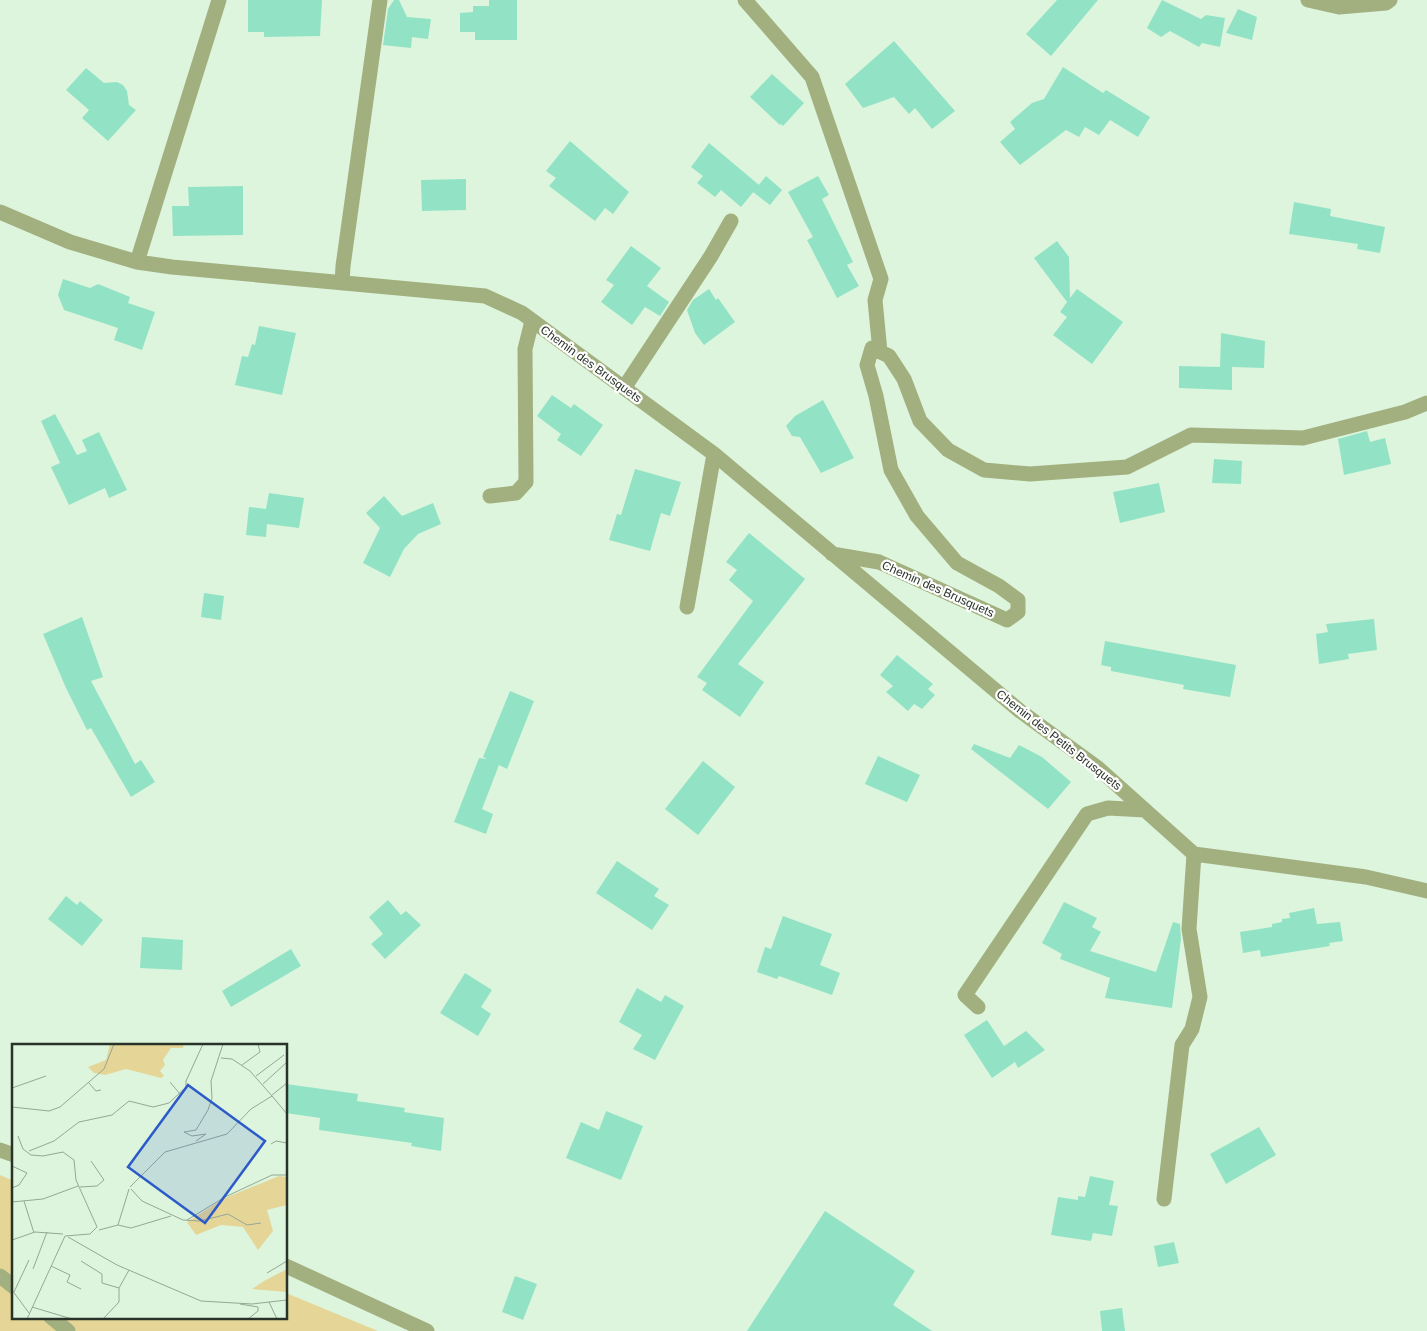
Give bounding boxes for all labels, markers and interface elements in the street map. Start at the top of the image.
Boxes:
street label: Chemin des Brusquets [538,323,644,405]
street label: Chemin des Brusquets [880,558,996,620]
street label: Chemin des Petits Brusquets [994,687,1124,793]
inset map [12,1044,288,1318]

